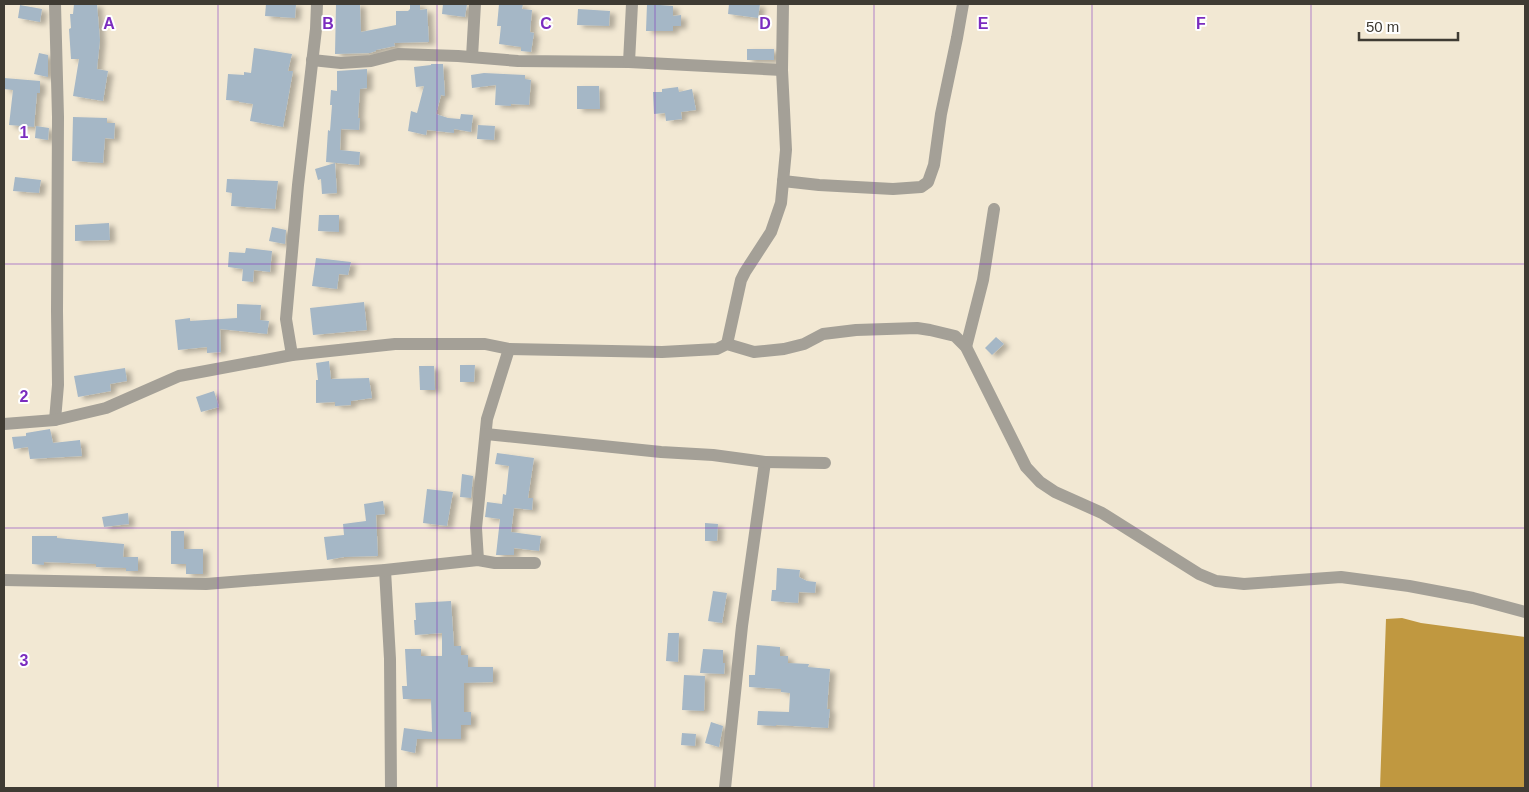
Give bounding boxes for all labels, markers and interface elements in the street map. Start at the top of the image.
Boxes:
scale bar [1359,10,1458,42]
text: A [103,15,115,32]
text: B [322,15,334,32]
text: C [540,15,552,32]
text: D [759,15,771,32]
text: E [978,15,989,32]
text: F [1196,15,1206,32]
text: 50 m [1366,18,1399,35]
text: 1 [20,124,29,141]
text: 2 [20,388,29,405]
text: 3 [20,652,29,669]

